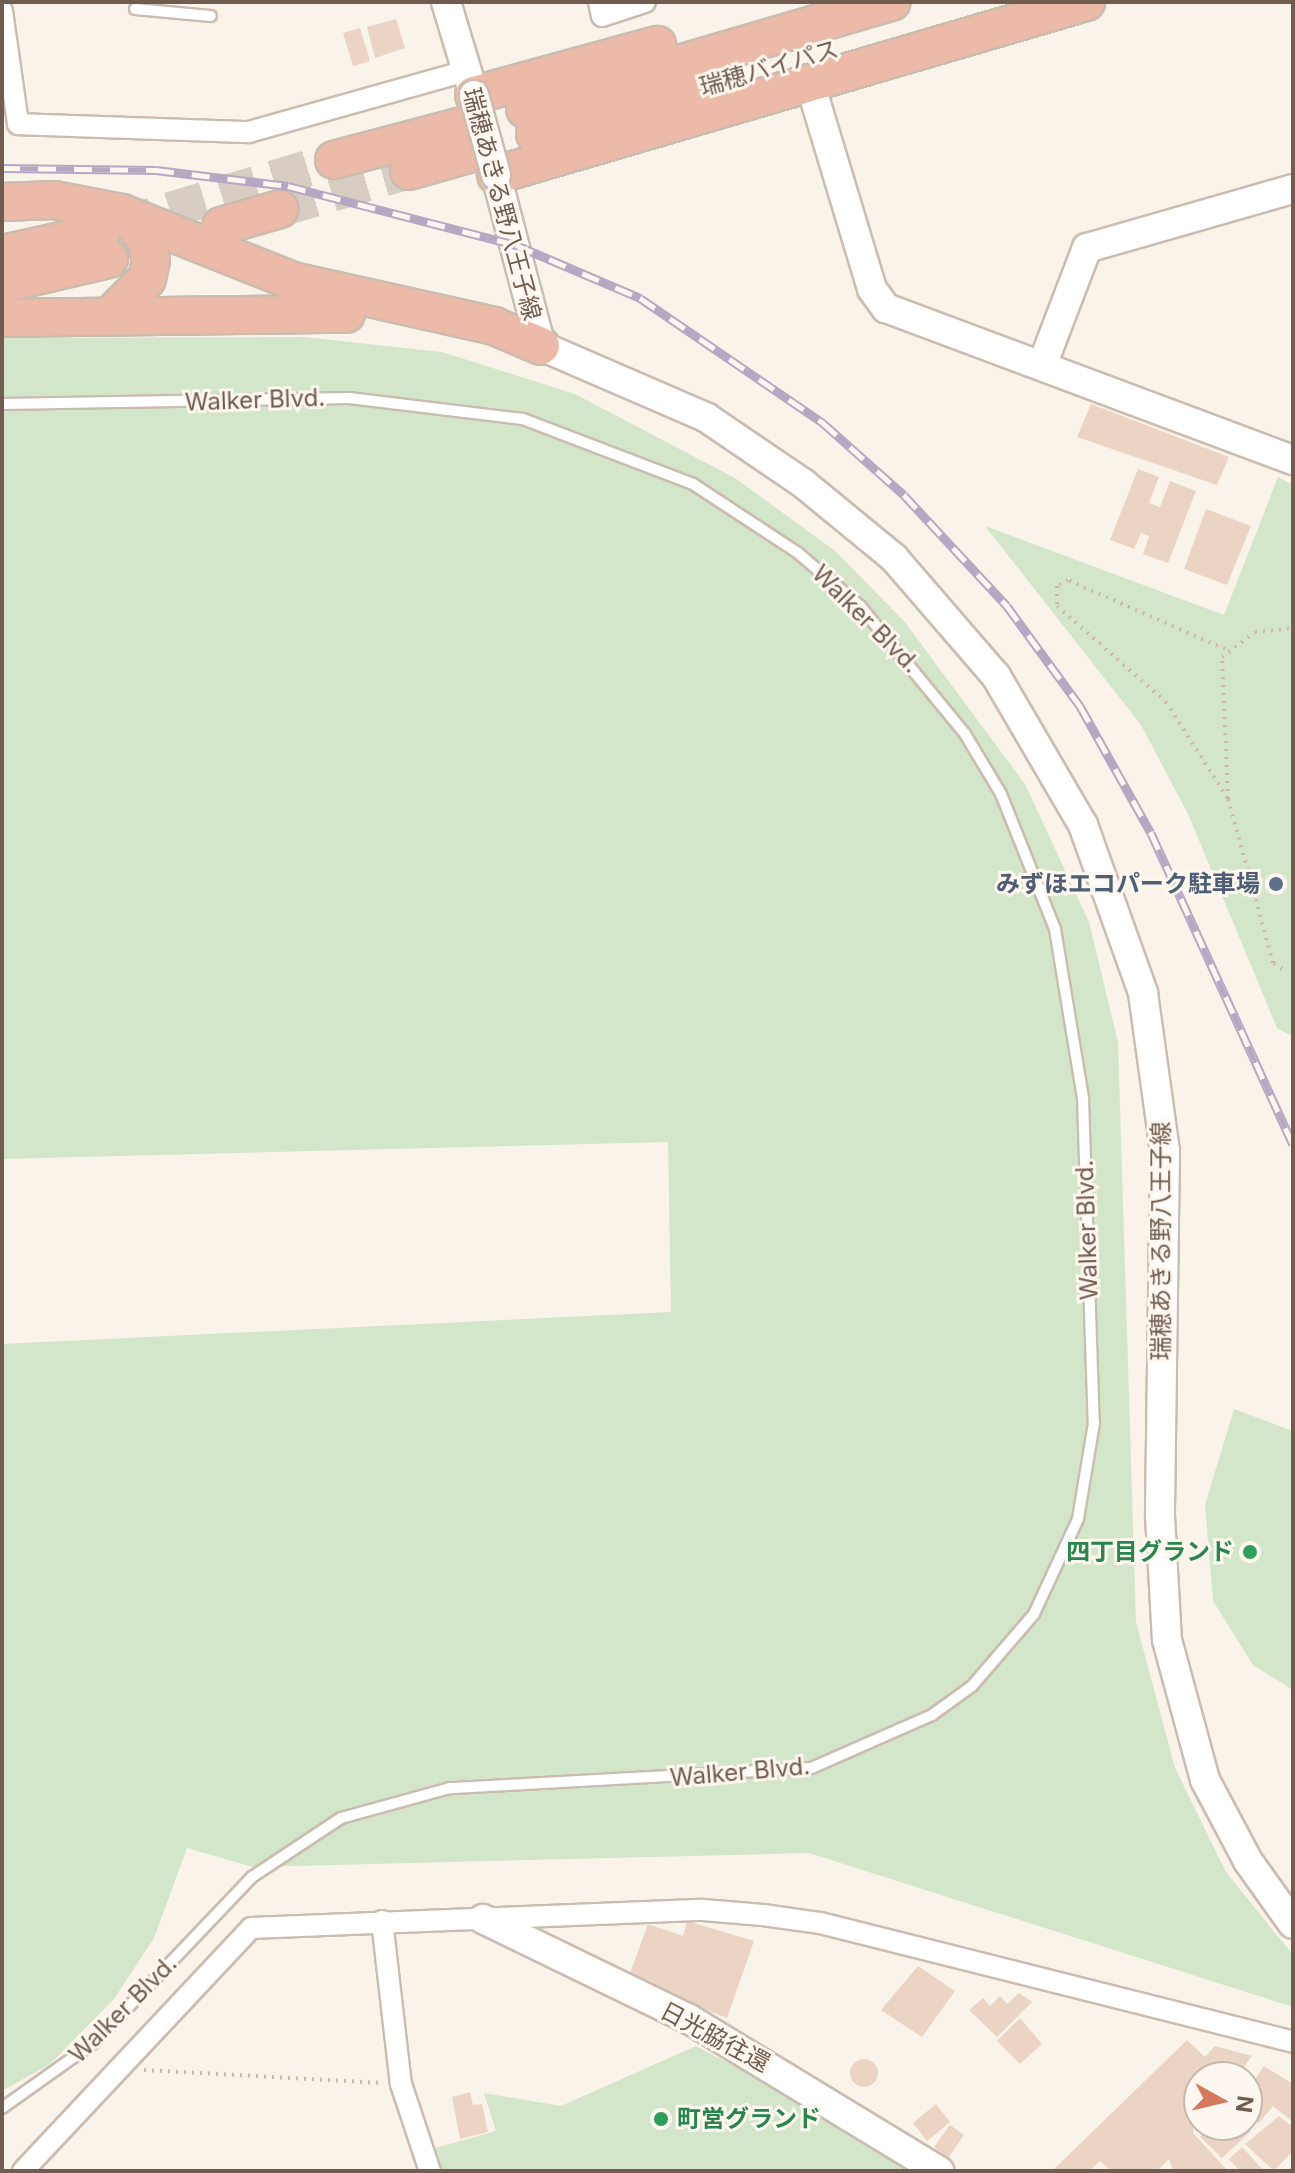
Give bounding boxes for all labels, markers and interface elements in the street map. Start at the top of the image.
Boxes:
street label: 瑞穂バイパス [696,34,842,102]
street label: 瑞穂あきる野八王子線 [457,84,547,324]
street label: Walker Blvd. [184,383,326,417]
street label: Walker Blvd. [806,559,926,679]
place label: みずほエコパーク駐車場 [996,870,1260,898]
marker: みずほエコパーク駐車場 [1267,875,1285,893]
street label: 瑞穂あきる野八王子線 [1147,1121,1175,1361]
street label: Walker Blvd. [1070,1159,1104,1301]
place label: 四丁目グランド [1066,1538,1234,1566]
marker: 四丁目グランド [1241,1543,1259,1561]
street label: Walker Blvd. [669,1752,811,1792]
street label: Walker Blvd. [63,1949,183,2069]
street label: 日光脇往還 [655,1996,775,2078]
north arrow [1183,2061,1263,2141]
text: N [1231,2094,1259,2114]
place label: 町営グランド [677,2105,821,2133]
marker: 町営グランド [652,2110,670,2128]

